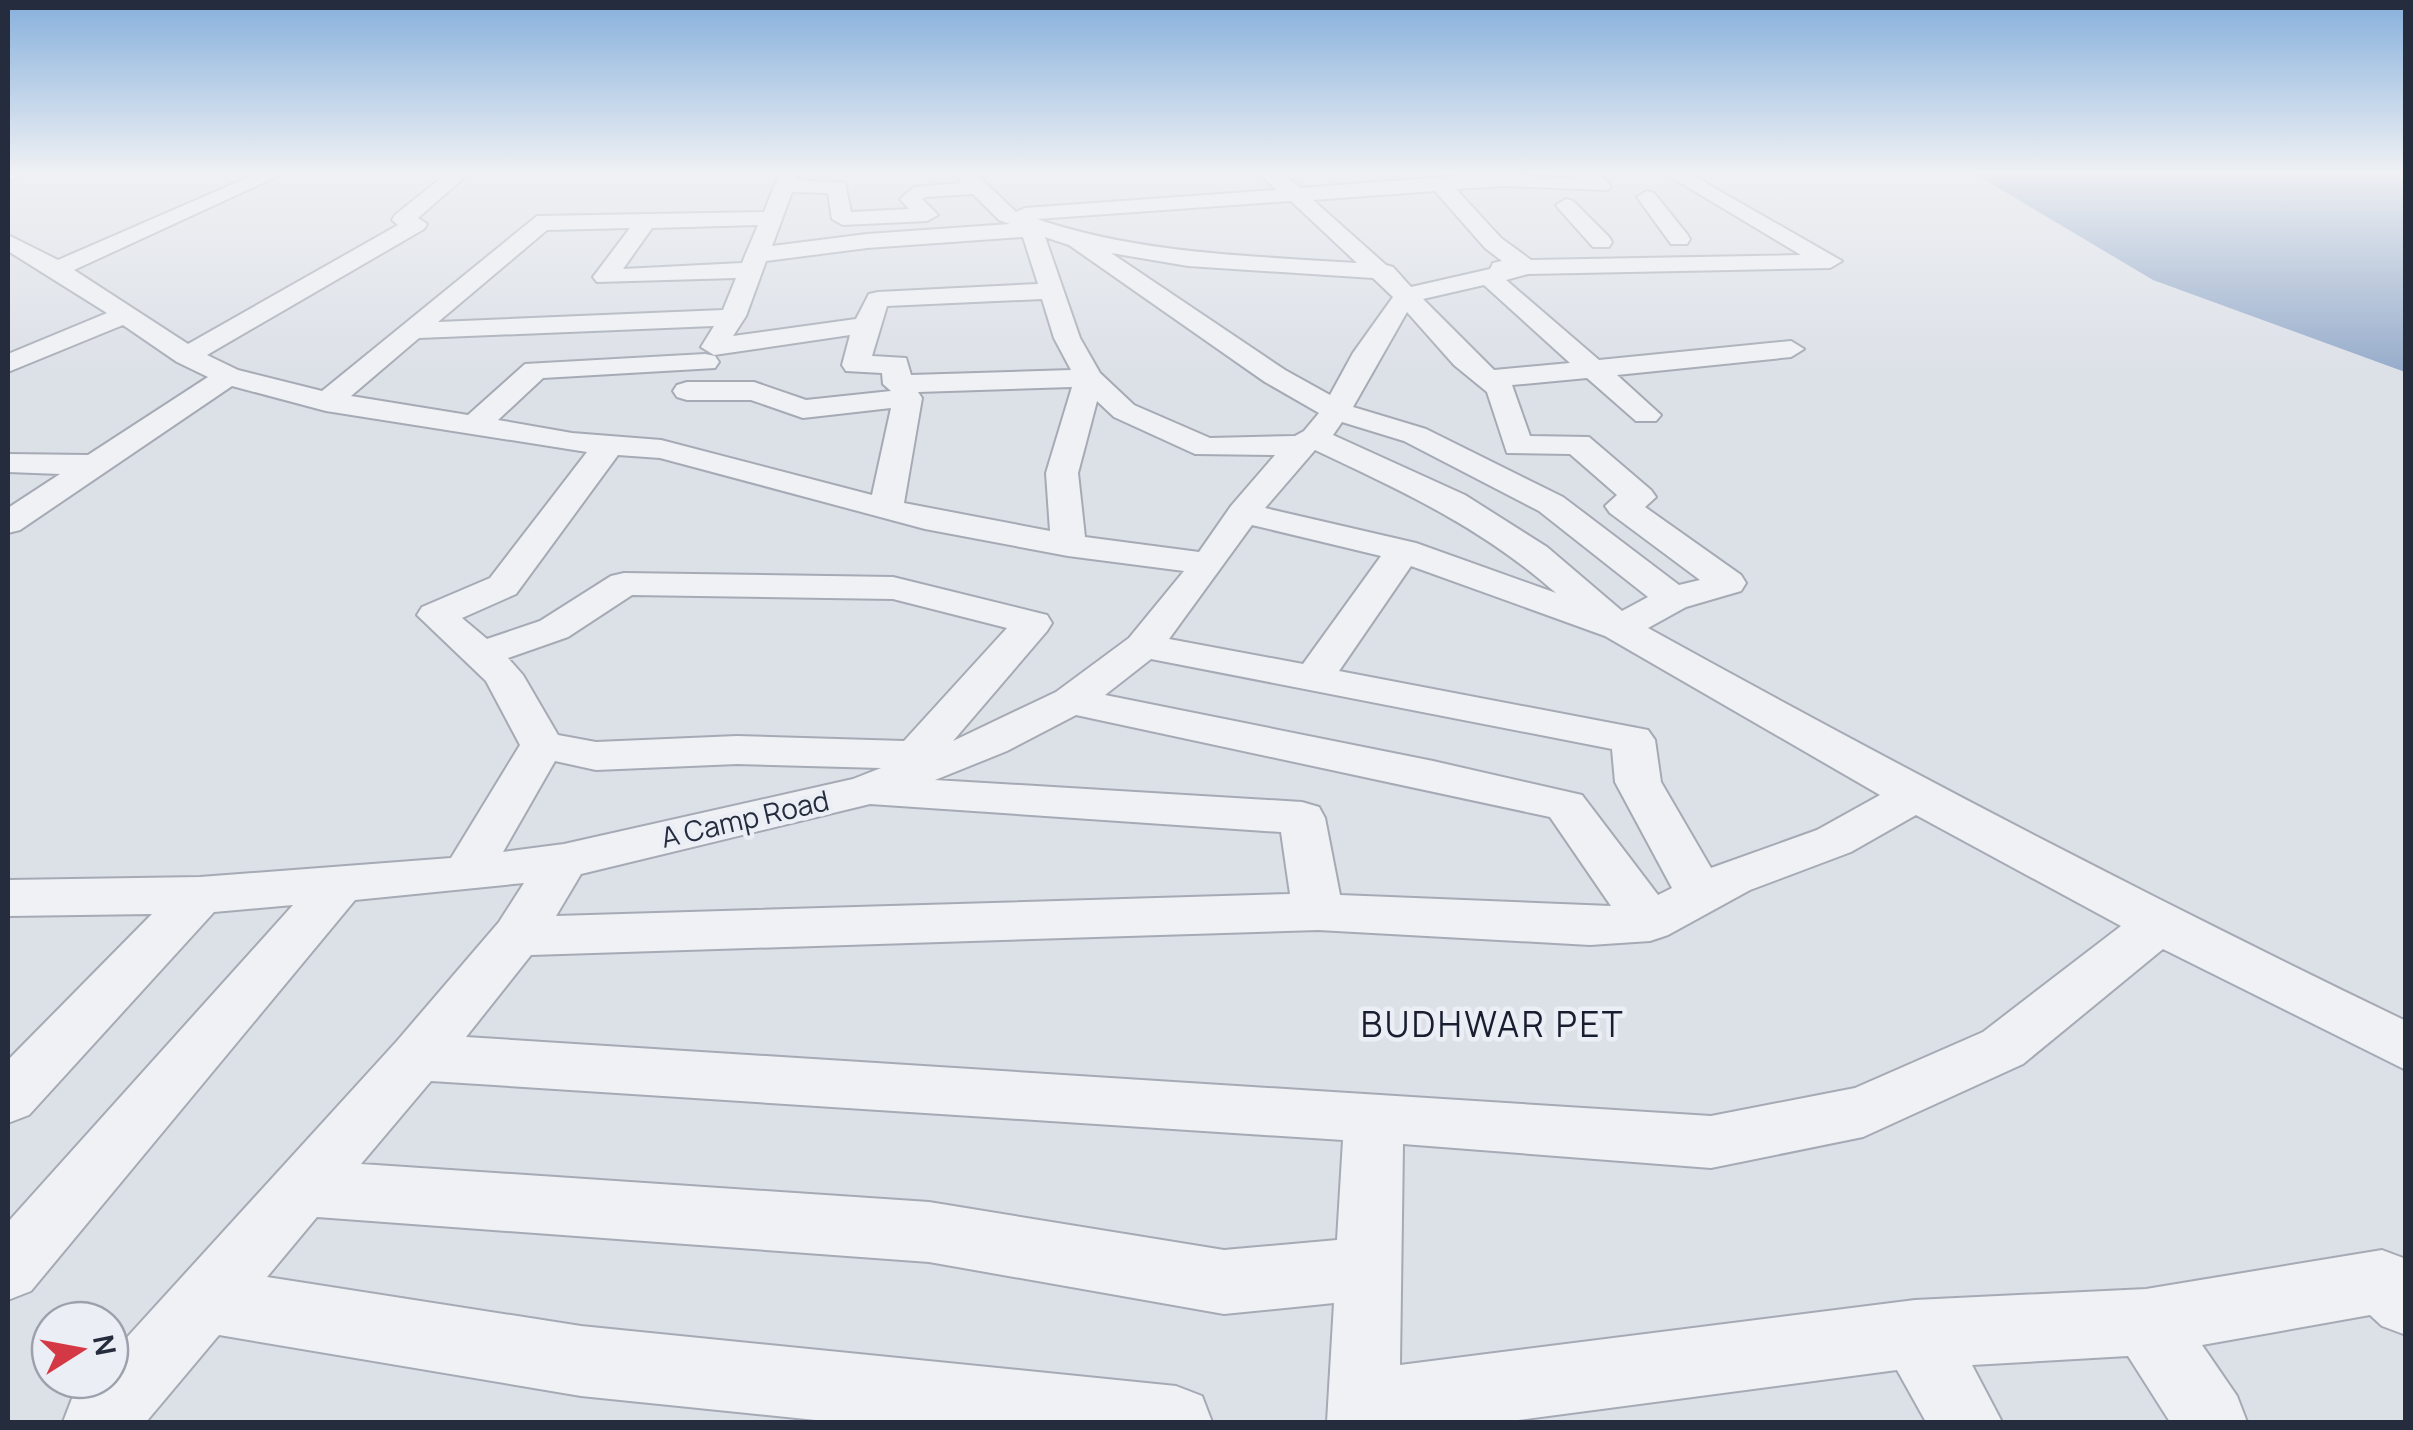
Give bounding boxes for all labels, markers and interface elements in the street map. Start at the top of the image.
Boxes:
street label: A Camp Road [657,780,832,856]
district label: BUDHWAR PET [1361,1000,1625,1048]
north arrow [30,1300,130,1400]
text: N [85,1332,126,1359]

